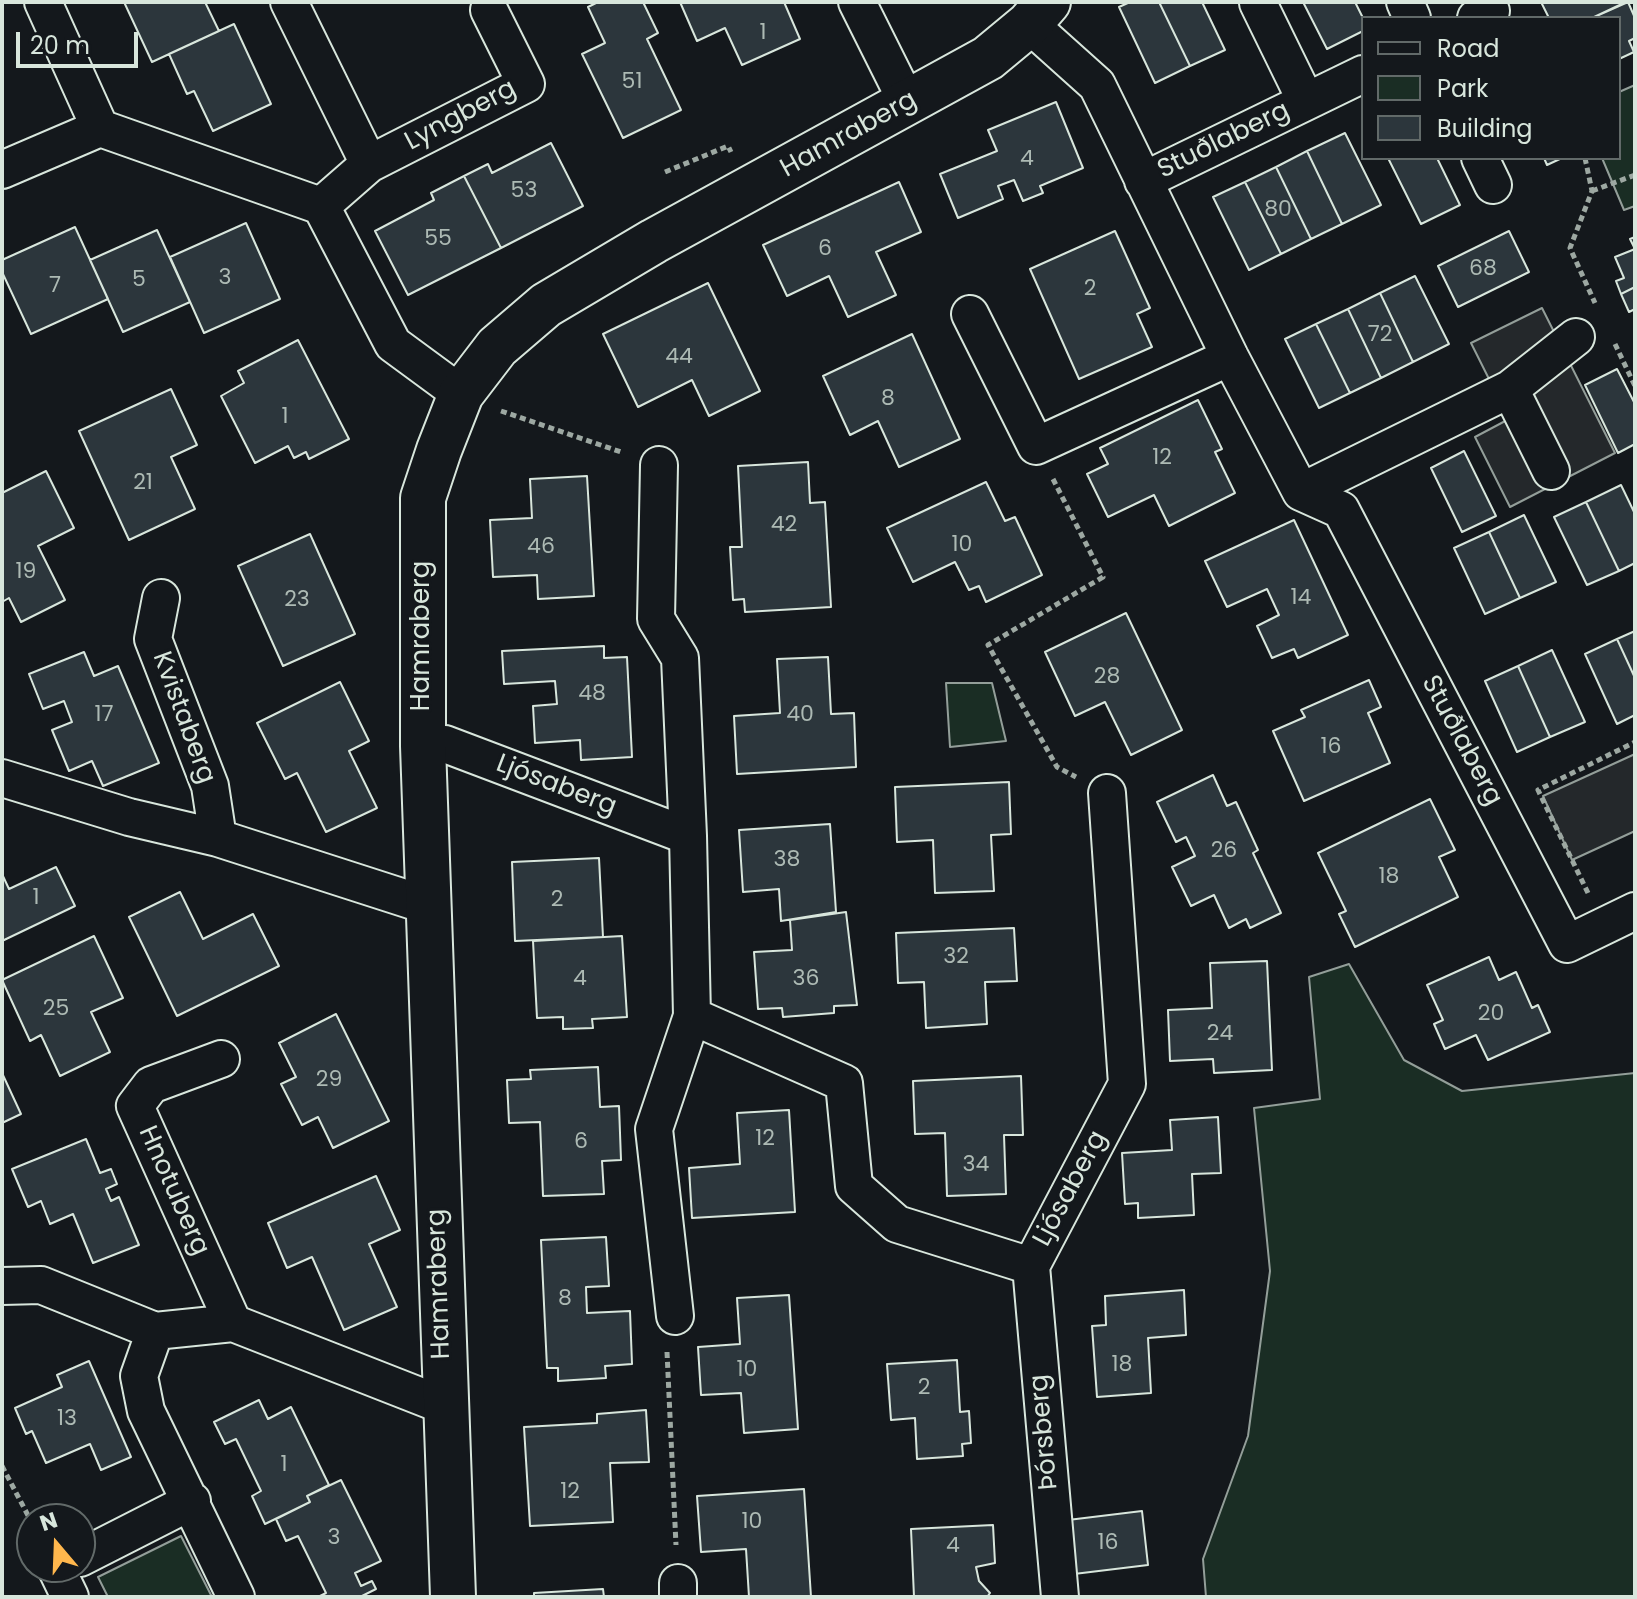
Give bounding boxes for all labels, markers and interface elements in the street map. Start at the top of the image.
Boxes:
scale bar [20,16,142,66]
legend [1361,16,1621,160]
house number: 1 [759,20,767,46]
text: 20 m [30,29,90,62]
text: Road [1437,32,1499,65]
house number: 51 [622,69,642,95]
text: Park [1437,72,1488,105]
street label: Lyngberg [400,74,522,158]
street label: Hamraberg [776,85,922,185]
street label: Stuðlaberg [1153,96,1295,186]
text: Building [1437,112,1533,145]
house number: 4 [1020,146,1034,172]
house number: 53 [511,178,537,204]
house number: 80 [1264,197,1292,223]
house number: 55 [424,226,452,252]
house number: 6 [818,236,832,262]
house number: 68 [1469,256,1497,282]
house number: 3 [219,265,231,291]
house number: 5 [132,267,146,293]
house number: 7 [49,273,61,299]
house number: 2 [1084,276,1096,302]
house number: 72 [1368,322,1392,348]
house number: 44 [665,344,693,370]
house number: 8 [881,386,895,412]
house number: 1 [281,404,289,430]
house number: 12 [1152,445,1172,471]
house number: 21 [133,470,153,496]
house number: 42 [771,512,797,538]
house number: 10 [952,532,972,558]
house number: 46 [527,534,555,560]
house number: 19 [16,559,36,585]
street label: Hamraberg [406,561,438,711]
house number: 14 [1291,585,1311,611]
house number: 23 [284,587,310,613]
street label: Kvistaberg [145,648,221,788]
house number: 28 [1094,664,1120,690]
street label: Stuðlaberg [1414,671,1508,811]
house number: 48 [578,681,606,707]
house number: 17 [94,702,114,728]
house number: 40 [786,702,814,728]
house number: 16 [1320,734,1342,760]
street label: Ljósaberg [491,749,621,823]
house number: 26 [1211,838,1237,864]
house number: 38 [774,847,800,873]
house number: 18 [1379,864,1399,890]
house number: 1 [32,885,40,911]
house number: 2 [551,887,563,913]
house number: 32 [943,944,969,970]
house number: 4 [573,966,587,992]
house number: 36 [793,966,819,992]
house number: 25 [43,996,69,1022]
house number: 20 [1478,1001,1504,1027]
house number: 24 [1207,1021,1233,1047]
house number: 29 [316,1067,342,1093]
street label: Hnotuberg [131,1121,215,1261]
house number: 12 [755,1126,775,1152]
street label: Ljósaberg [1028,1126,1114,1252]
house number: 6 [574,1129,588,1155]
house number: 34 [963,1152,989,1178]
street label: Hamraberg [422,1208,458,1360]
house number: 8 [558,1286,572,1312]
house number: 18 [1112,1352,1132,1378]
house number: 10 [737,1357,757,1383]
street label: Þórsberg [1024,1373,1066,1491]
house number: 2 [918,1375,930,1401]
house number: 13 [57,1406,77,1432]
house number: 1 [280,1452,288,1478]
house number: 12 [560,1479,580,1505]
north arrow [16,1503,96,1583]
text: N [36,1504,62,1539]
house number: 10 [742,1509,762,1535]
house number: 3 [328,1525,340,1551]
house number: 16 [1097,1530,1119,1556]
house number: 4 [946,1533,960,1559]

